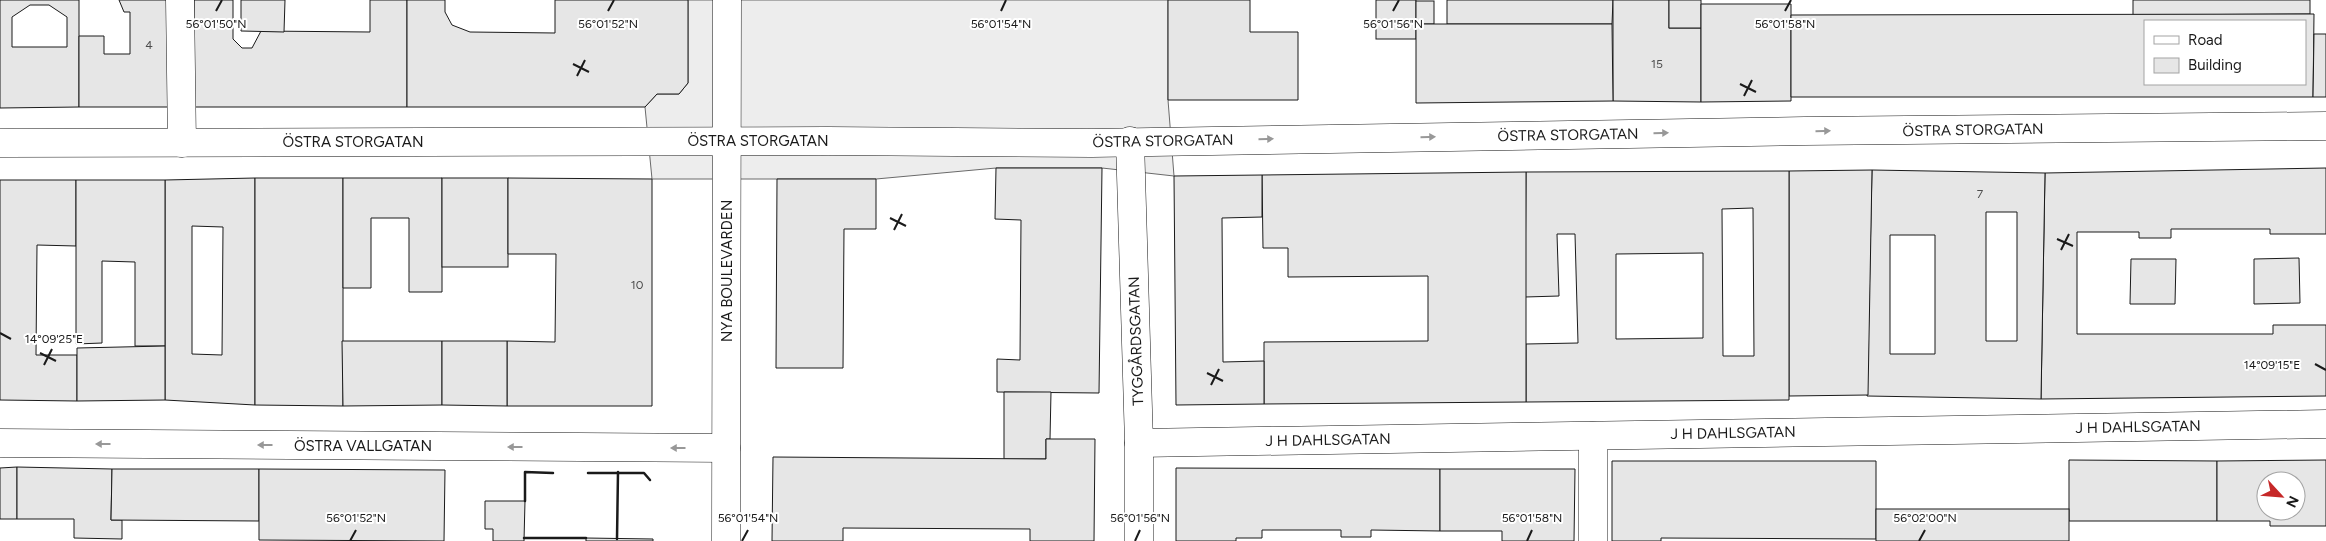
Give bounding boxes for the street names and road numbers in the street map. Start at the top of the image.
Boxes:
street label: ÖSTRA STORGATAN [1902,120,2044,140]
street label: ÖSTRA STORGATAN [1497,125,1639,145]
street label: ÖSTRA STORGATAN [1092,131,1234,151]
street label: ÖSTRA STORGATAN [687,132,829,150]
street label: ÖSTRA STORGATAN [282,133,424,151]
street label: NYA BOULEVARDEN [718,200,736,342]
street label: TYGGÅRDSGATAN [1125,276,1147,406]
street label: J H DAHLSGATAN [2075,417,2201,437]
street label: J H DAHLSGATAN [1670,423,1796,443]
street label: J H DAHLSGATAN [1265,430,1391,450]
street label: ÖSTRA VALLGATAN [294,437,432,455]

